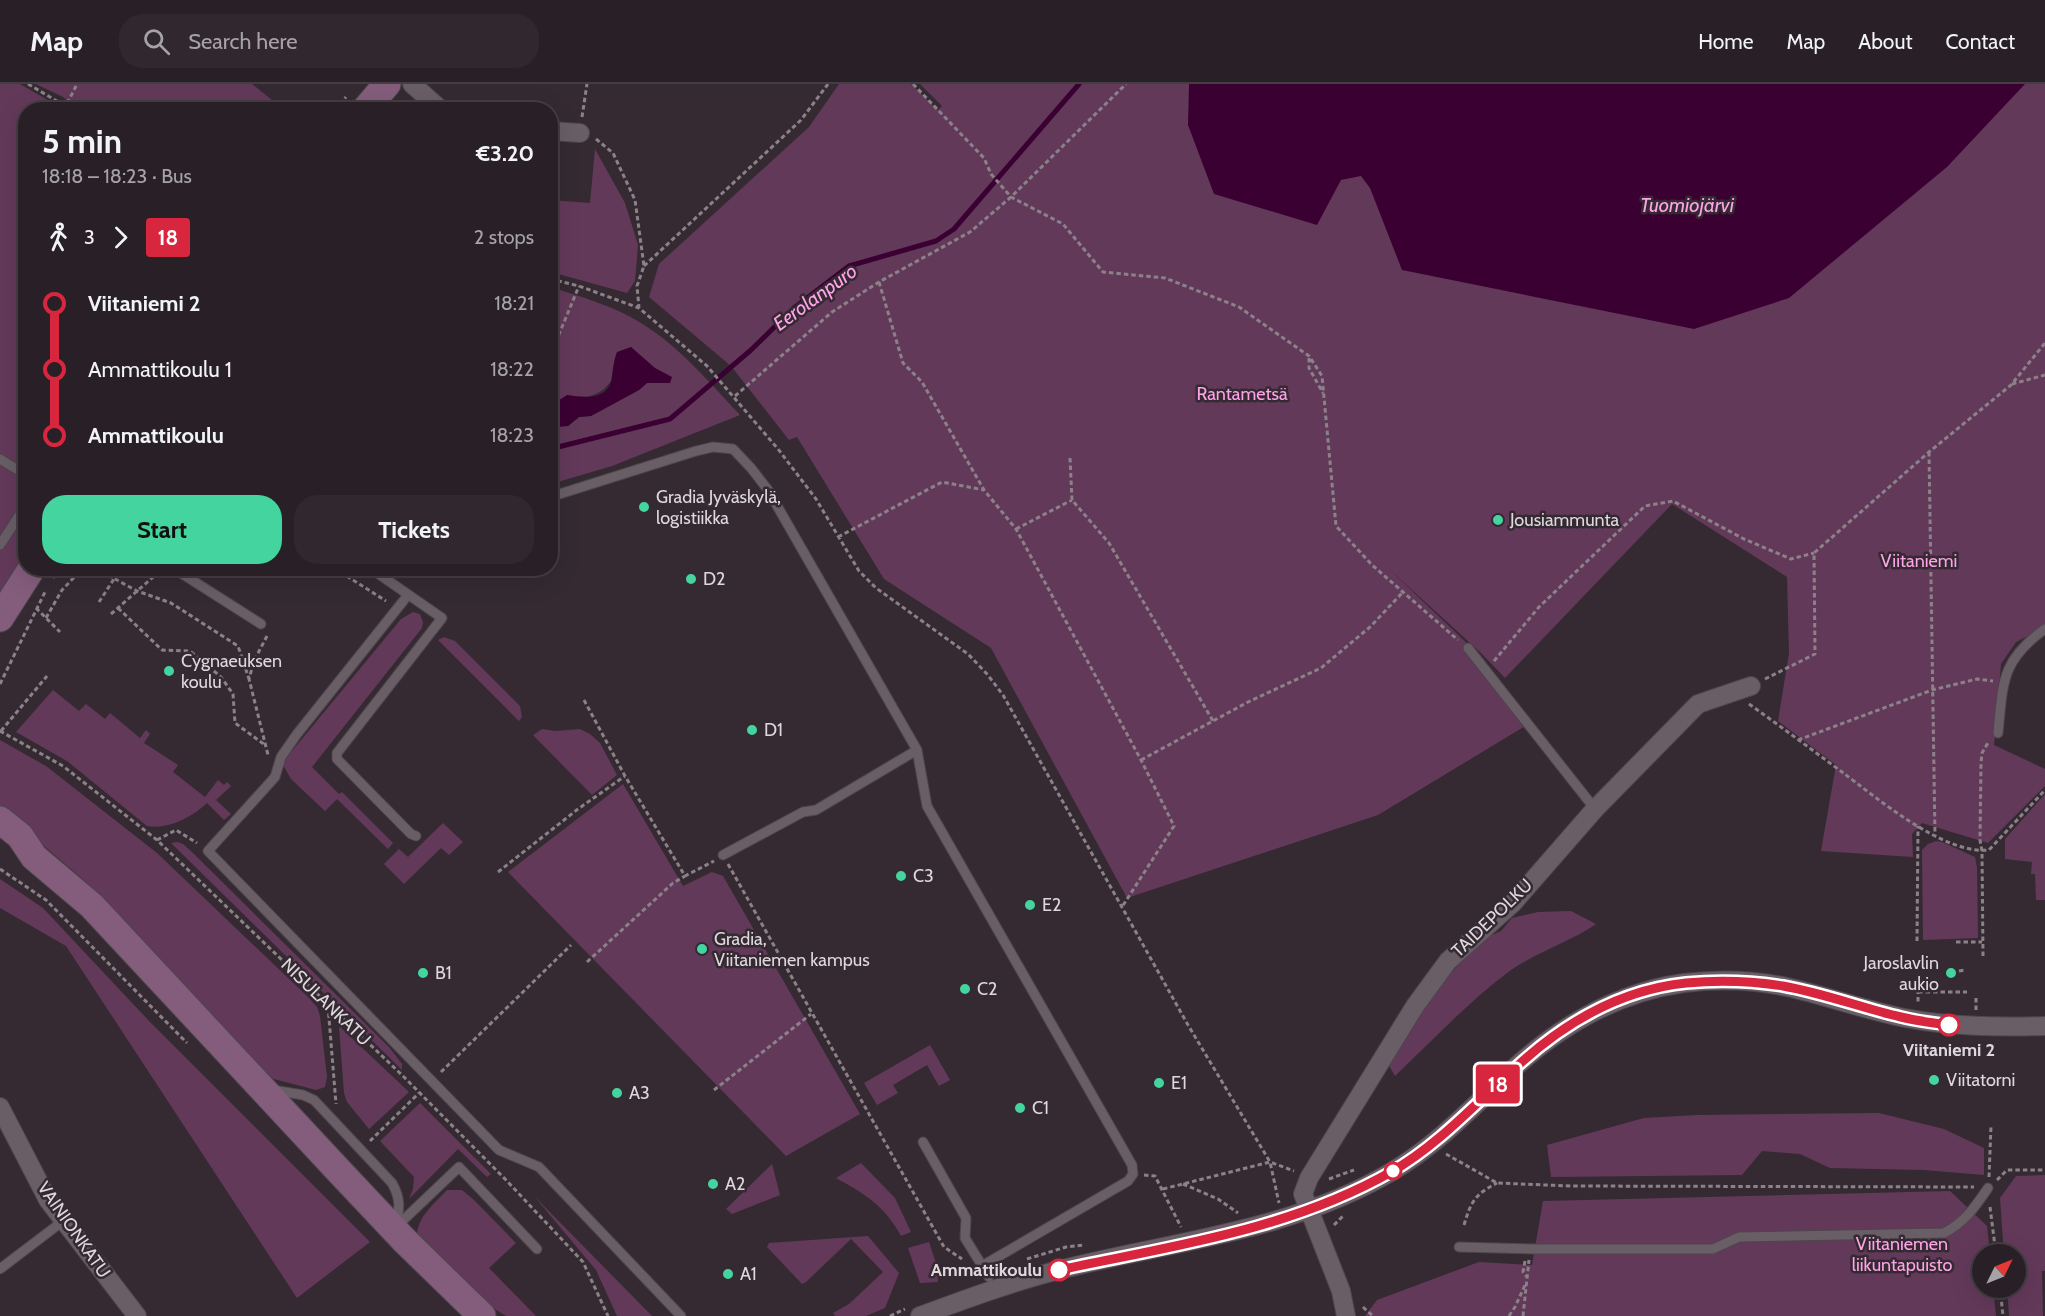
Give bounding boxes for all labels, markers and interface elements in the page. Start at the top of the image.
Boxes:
search box [119,14,539,68]
text: Map [30,24,83,58]
icon: search [140,25,173,58]
text: Search here [188,28,297,55]
text: Home [1698,29,1754,54]
text: Map [1787,29,1825,54]
text: About [1858,29,1912,54]
text: Contact [1945,29,2015,54]
text: 5 min [42,121,122,161]
text: €3.20 [476,140,534,167]
text: 18:18 – 18:23 · Bus [42,164,192,188]
water label: Tuomiojärvi [1640,193,1735,217]
icon: walk [42,221,75,254]
icon: forward [104,221,137,254]
text: 3 [84,225,95,249]
text: 18 [158,225,178,250]
text: 2 stops [474,225,534,249]
water label: Eerolanpuro [768,259,862,335]
text: Viitaniemi 2 [88,290,200,317]
text: 18:21 [494,291,534,315]
text: Ammattikoulu 1 [88,356,232,383]
text: 18:22 [490,357,534,381]
park label: Rantametsä [1196,383,1288,405]
text: Ammattikoulu [88,422,224,449]
text: 18:23 [490,423,534,447]
place label: Gradia Jyväskylä, logistiikka [656,486,781,529]
button: Start [42,495,282,564]
button: Tickets [294,495,534,564]
marker: Gradia Jyväskylä, logistiikka [637,500,651,514]
place label: Jousiammunta [1509,509,1620,531]
marker: Jousiammunta [1491,513,1505,527]
park label: Viitaniemi [1881,550,1957,572]
place label: D2 [703,568,726,590]
marker: D2 [684,572,698,586]
place label: Cygnaeuksen koulu [181,650,282,693]
marker: Cygnaeuksen koulu [162,664,176,678]
place label: D1 [764,719,783,741]
marker: D1 [745,723,759,737]
place label: C3 [913,865,934,887]
marker: C3 [894,869,908,883]
street label: TAIDEPOLKU [1447,874,1537,962]
place label: E2 [1042,894,1061,916]
marker: E2 [1023,898,1037,912]
place label: Gradia, Viitaniemen kampus [714,928,870,971]
marker: Gradia, Viitaniemen kampus [695,942,709,956]
place label: Jaroslavlin aukio [1863,952,1939,995]
street label: NISULANKATU [276,954,376,1050]
place label: B1 [435,962,452,984]
marker: B1 [416,966,430,980]
marker: Jaroslavlin aukio [1944,966,1958,980]
place label: C2 [977,978,998,1000]
marker: C2 [958,982,972,996]
marker: Viitaniemi 2 [1938,1014,1960,1036]
place label: Viitaniemi 2 [1903,1039,1995,1061]
line badge: 18 [1471,1064,1525,1104]
place label: Viitatorni [1946,1069,2015,1091]
place label: E1 [1171,1072,1187,1094]
text: 18 [1488,1072,1508,1097]
marker: Viitatorni [1927,1073,1941,1087]
marker: E1 [1152,1076,1166,1090]
place label: A3 [629,1082,650,1104]
marker: A3 [610,1086,624,1100]
place label: C1 [1032,1097,1049,1119]
marker: C1 [1013,1101,1027,1115]
unlabelled marker [1384,1162,1402,1180]
place label: A2 [725,1173,746,1195]
marker: A2 [706,1177,720,1191]
street label: VAINIONKATU [33,1178,115,1282]
park label: Viitaniemen liikuntapuisto [1852,1233,1952,1276]
north arrow [1972,1244,2026,1298]
map controls [1972,1244,2026,1298]
place label: Ammattikoulu [931,1259,1042,1281]
marker: Ammattikoulu [1048,1259,1070,1281]
place label: A1 [740,1263,757,1285]
marker: A1 [721,1267,735,1281]

